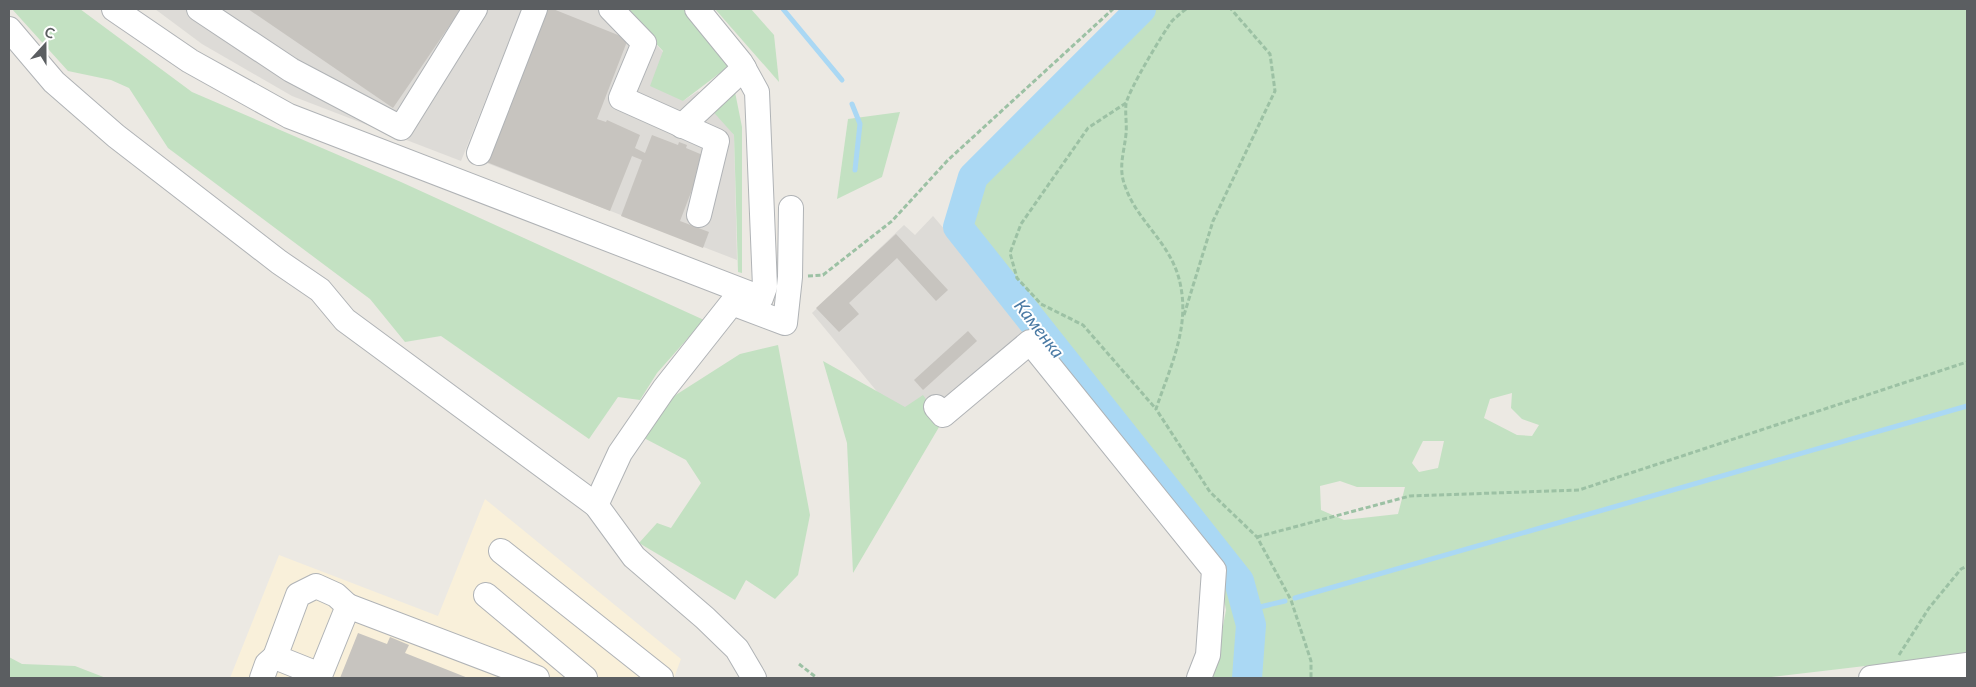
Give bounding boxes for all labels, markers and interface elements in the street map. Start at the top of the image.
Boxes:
north arrow [20,20,70,70]
text: С [42,23,58,42]
water label: Каменка [1010,295,1069,362]

